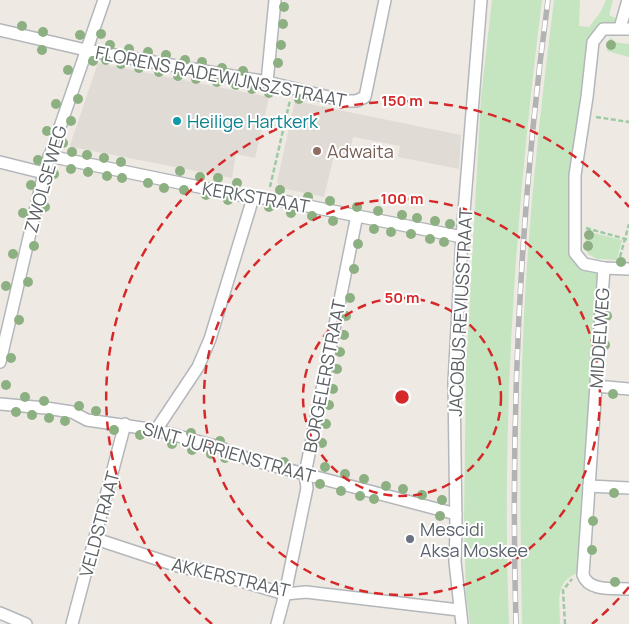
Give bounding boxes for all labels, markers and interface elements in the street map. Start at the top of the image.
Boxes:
street label: FLORENS RADEWIJNSZSTRAAT [94,40,349,112]
text: 150 m [381,90,423,111]
place label: Heilige Hartkerk [187,109,319,133]
marker: Heilige Hartkerk [171,115,183,127]
street label: ZWOLSEWEG [18,122,72,235]
place label: Adwaita [327,139,394,163]
marker: Adwaita [311,145,323,157]
street label: KERKSTRAAT [200,176,312,218]
text: 100 m [381,188,423,209]
street label: JACOBUS REVIUSSTRAAT [443,207,477,417]
text: 50 m [384,287,420,308]
street label: MIDDELWEG [584,287,615,389]
street label: BORGELERSTRAAT [297,297,351,455]
centre of rings [393,388,411,406]
street label: SINT JURRIENSTRAAT [140,416,318,488]
street label: VELDSTRAAT [73,468,125,580]
place label: Mescidi Aksa Moskee [420,517,528,562]
marker: Mescidi Aksa Moskee [404,533,416,545]
street label: AKKERSTRAAT [170,552,293,602]

